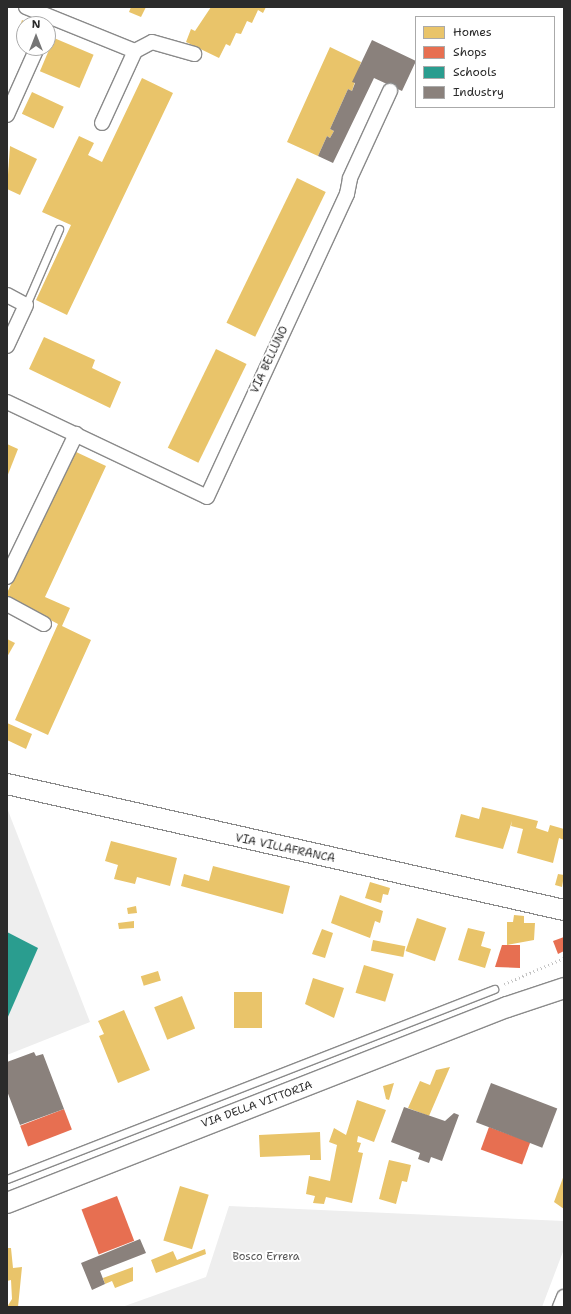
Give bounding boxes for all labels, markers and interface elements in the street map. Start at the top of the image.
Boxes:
north arrow [16,16,56,56]
legend [415,16,555,108]
text: N [32,17,40,32]
text: Homes [453,24,492,40]
text: Shops [453,44,487,60]
text: Schools [453,64,497,80]
text: Industry [453,84,504,100]
street label: VIA BELLUNO [249,324,291,396]
street label: VIA VILLAFRANCA [234,832,336,866]
street label: VIA DELLA VITTORIA [200,1079,314,1131]
park label: Bosco Errera [232,1250,300,1264]

